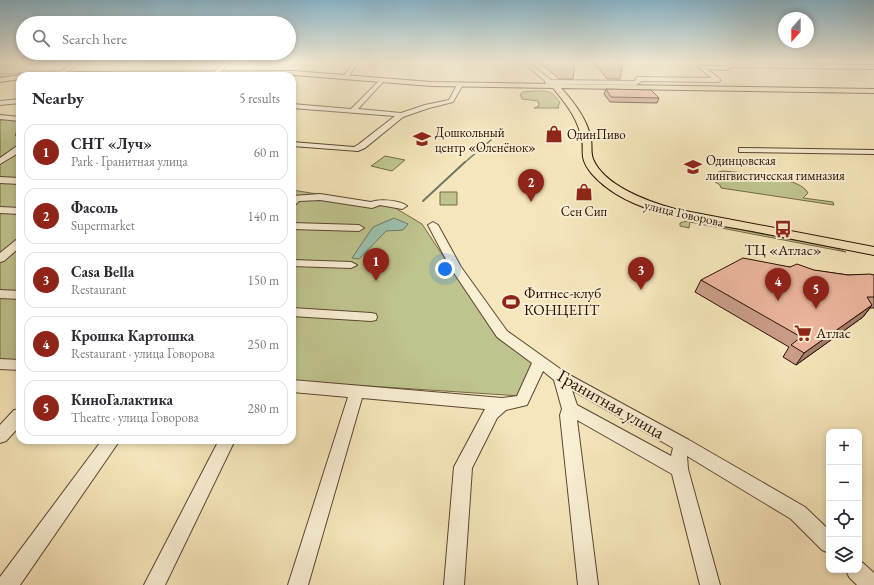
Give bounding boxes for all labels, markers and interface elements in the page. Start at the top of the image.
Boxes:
north arrow [778,12,814,48]
search box [16,16,296,60]
icon: search [30,27,52,49]
text: Search here [62,29,127,48]
text: Nearby [32,87,84,109]
text: 5 results [239,90,280,107]
place label: Дошкольный центр «Оленёнок» [435,124,536,156]
shop icon: ОдинПиво [544,124,564,144]
place label: ОдинПиво [567,126,626,143]
school or university icon: Дошкольный центр «Оленёнок» [412,129,432,149]
text: СНТ «Луч» [71,134,152,153]
text: 1 [43,144,49,161]
text: 60 m [254,144,279,161]
place label: Одинцовская лингвистическая гимназия [706,152,845,184]
text: Park · Гранитная улица [71,153,188,170]
school or university icon: Одинцовская лингвистическая гимназия [683,157,703,177]
pin: 2 [518,169,544,202]
shop icon: Сен Сип [574,182,594,202]
street label: улица Говорова [643,196,726,231]
text: Фасоль [71,198,118,217]
place label: Сен Сип [561,203,608,220]
text: 2 [43,208,49,225]
text: 140 m [248,208,279,225]
text: Supermarket [71,217,135,234]
bus stop icon: ТЦ «Атлас» [773,219,793,239]
place label: ТЦ «Атлас» [744,240,822,259]
pin: 1 [363,248,389,281]
pin: 3 [628,257,654,290]
your location [435,259,455,279]
text: Casa Bella [71,262,134,281]
pin: 4 [765,268,791,301]
text: 3 [43,272,49,289]
text: 150 m [248,272,279,289]
pin: 5 [803,276,829,309]
text: Restaurant [71,281,126,298]
place label: Фитнес-клуб КОНЦЕПТ [524,283,601,319]
sports icon: Фитнес-клуб КОНЦЕПТ [501,292,521,312]
supermarket icon: Атлас [793,323,813,343]
place label: Атлас [815,323,851,342]
text: Крошка Картошка [71,326,194,345]
text: 4 [43,336,49,353]
text: 250 m [248,336,279,353]
text: Restaurant · улица Говорова [71,345,215,362]
street label: Гранитная улица [553,364,670,444]
text: КиноГалактика [71,390,173,409]
text: 5 [43,400,49,417]
text: 280 m [248,400,279,417]
text: Theatre · улица Говорова [71,409,199,426]
map controls [826,429,862,573]
button: + [826,429,862,465]
button: − [826,465,862,501]
button: locate [826,501,862,537]
button: layers [826,537,862,573]

